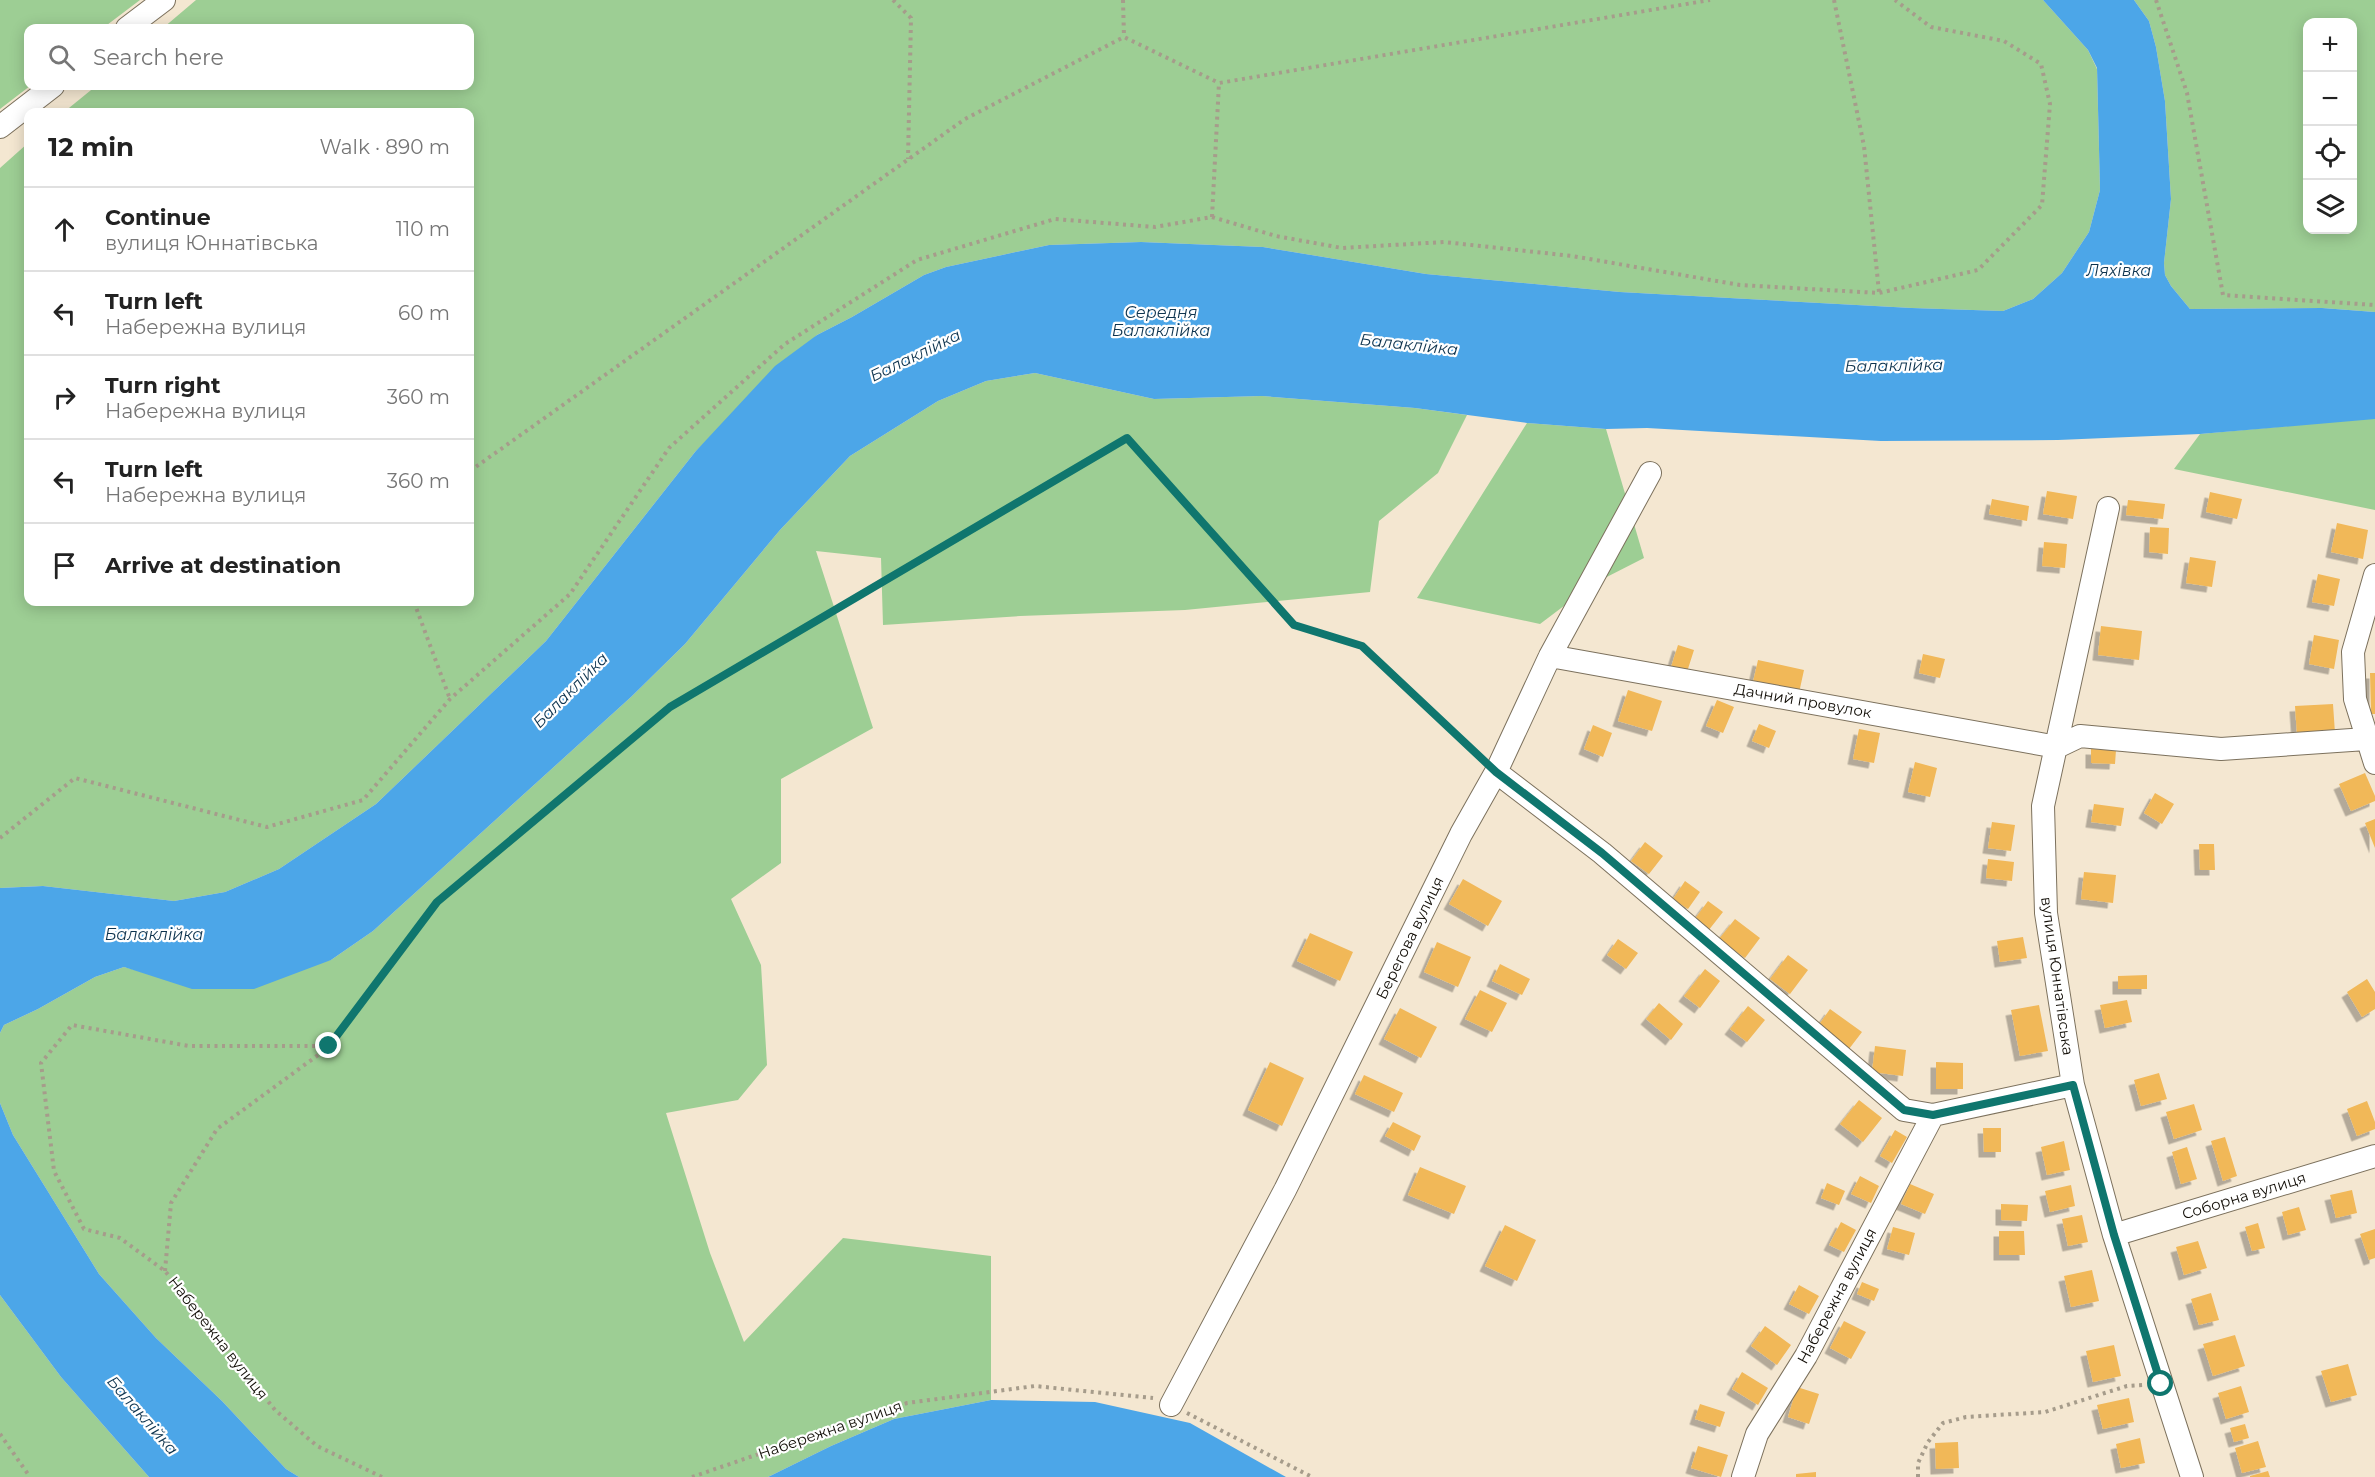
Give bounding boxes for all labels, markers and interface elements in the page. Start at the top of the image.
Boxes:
map controls [2303,18,2357,234]
button: + [2303,18,2357,72]
search box [24,24,474,90]
icon: search [45,41,78,74]
text: Search here [93,44,224,71]
button: − [2303,72,2357,126]
button: locate [2303,126,2357,180]
text: 12 min [48,131,134,163]
text: Walk · 890 m [320,135,450,159]
button: layers [2303,180,2357,234]
text: Continue [105,204,211,231]
icon: ahead [48,213,81,246]
text: 110 m [396,217,450,241]
text: вулиця Юннатівська [105,231,318,255]
water label: Ляхівка [2086,261,2151,280]
text: Turn left [105,288,203,315]
icon: left [48,297,81,330]
text: 60 m [398,301,450,325]
water label: Середня Балаклійка [1112,303,1210,340]
text: Набережна вулиця [105,315,306,339]
water label: Балаклійка [867,325,964,386]
water label: Балаклійка [1359,330,1459,359]
water label: Балаклійка [1845,355,1943,376]
text: Turn right [105,372,220,399]
icon: right [48,381,81,414]
text: 360 m [387,385,450,409]
text: Набережна вулиця [105,399,306,423]
text: Turn left [105,456,203,483]
icon: left [48,465,81,498]
text: 360 m [387,469,450,493]
text: Набережна вулиця [105,483,306,507]
icon: arrive [48,549,81,582]
text: Arrive at destination [105,552,341,579]
water label: Балаклійка [529,649,612,732]
street label: Дачний провулок [1733,679,1874,722]
street label: Берегова вулиця [1372,873,1447,1002]
street label: вулиця Юннатівська [2037,895,2078,1057]
water label: Балаклійка [105,925,203,944]
route end [315,1032,341,1058]
street label: Соборна вулиця [2180,1168,2308,1223]
street label: Набережна вулиця [1793,1225,1880,1367]
street label: Набережна вулиця [164,1272,272,1403]
route start [2147,1370,2173,1396]
water label: Балаклійка [103,1372,182,1459]
street label: Набережна вулиця [755,1396,904,1463]

